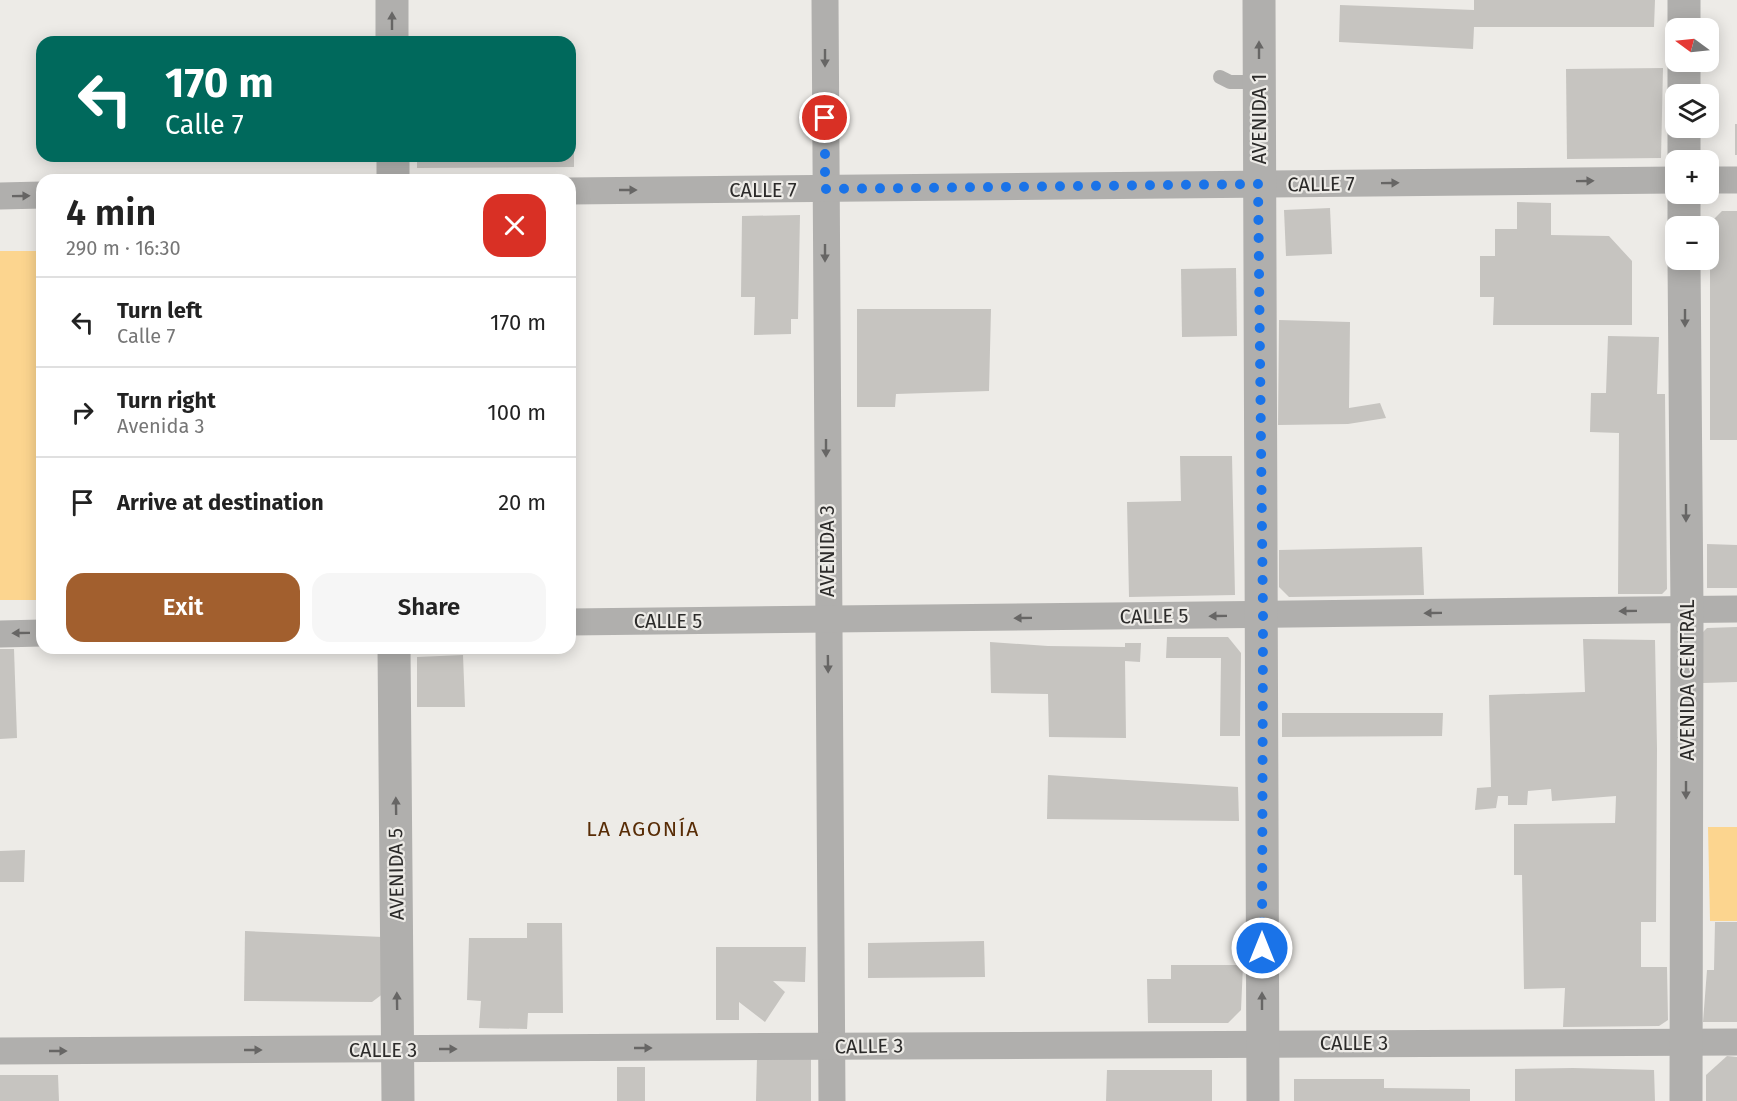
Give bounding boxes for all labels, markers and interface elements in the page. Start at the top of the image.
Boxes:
one-way arrow [387,11,397,30]
north arrow [1665,18,1719,72]
map controls [1665,18,1719,270]
one-way arrow [1254,40,1264,59]
one-way arrow [820,49,830,68]
text: 170 m [165,58,274,108]
icon: left [66,60,144,138]
street label: AVENIDA 1 [1247,74,1271,164]
button: layers [1665,84,1719,138]
pin [799,92,850,143]
icon: arrive [808,101,841,134]
text: Calle 7 [165,109,244,141]
button: + [1665,150,1719,204]
street label: CALLE 7 [1287,171,1355,197]
one-way arrow [1576,176,1595,186]
street label: CALLE 7 [729,178,797,202]
one-way arrow [1381,178,1400,188]
one-way arrow [619,185,638,195]
one-way arrow [12,191,31,201]
text: 4 min [66,191,156,235]
button: close [483,194,546,257]
button: − [1665,216,1719,270]
text: 290 m · 16:30 [66,236,181,260]
one-way arrow [821,244,830,263]
text: Turn left [117,297,202,324]
icon: left [66,306,99,339]
one-way arrow [1680,308,1690,327]
text: 170 m [490,309,546,336]
text: Calle 7 [117,324,175,348]
text: Turn right [117,387,216,414]
icon: right [66,396,99,429]
text: 100 m [487,399,546,426]
text: Avenida 3 [117,414,205,438]
one-way arrow [821,439,831,458]
icon: arrive [66,486,99,519]
text: Arrive at destination [117,489,324,516]
text: 20 m [498,489,546,516]
one-way arrow [1681,503,1691,522]
street label: AVENIDA 3 [815,505,839,597]
button: Exit [66,573,300,642]
button: Share [312,573,546,642]
street label: AVENIDA CENTRAL [1675,599,1699,761]
street label: CALLE 5 [1119,603,1189,629]
one-way arrow [1619,606,1638,615]
one-way arrow [1424,608,1443,618]
street label: CALLE 5 [634,609,702,633]
one-way arrow [1208,611,1227,621]
one-way arrow [1013,613,1032,623]
one-way arrow [11,628,30,638]
one-way arrow [823,655,833,674]
one-way arrow [1681,780,1691,799]
one-way arrow [391,796,401,815]
district label: LA AGONÍA [586,816,700,842]
street label: AVENIDA 5 [383,828,409,920]
position arrow [1230,916,1294,980]
one-way arrow [392,991,402,1010]
one-way arrow [1257,991,1267,1010]
street label: CALLE 3 [1320,1031,1388,1055]
street label: CALLE 3 [835,1033,903,1059]
street label: CALLE 3 [349,1038,417,1062]
one-way arrow [634,1043,653,1053]
one-way arrow [439,1044,458,1054]
one-way arrow [244,1045,263,1055]
one-way arrow [49,1046,68,1056]

